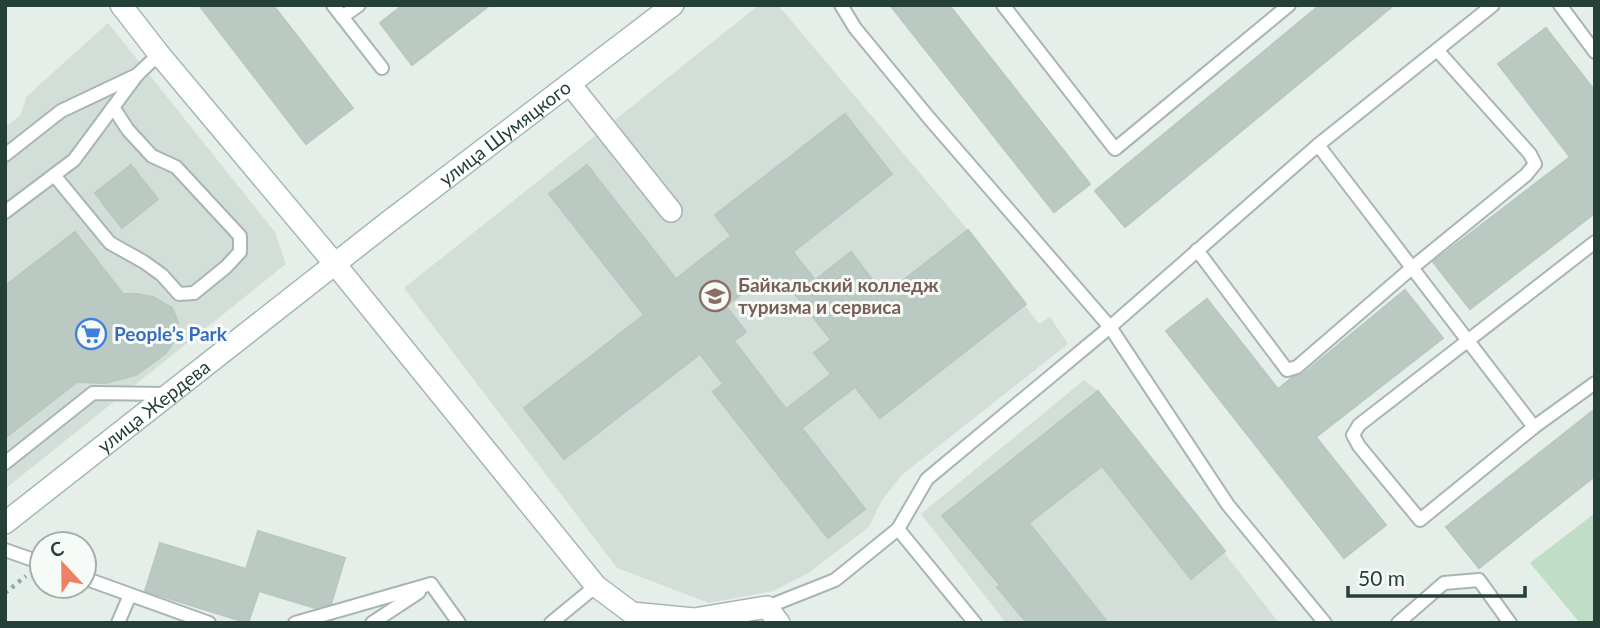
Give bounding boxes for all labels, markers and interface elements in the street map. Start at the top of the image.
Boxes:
street label: улица Шумяцкого [434,75,575,190]
place label: Байкальский колледж туризма и сервиса [738,273,939,318]
school or university icon: Байкальский колледж туризма и сервиса [698,279,732,313]
supermarket icon: People’s Park [74,317,108,351]
place label: People’s Park [114,322,228,345]
street label: улица Жердева [92,355,214,457]
north arrow [28,530,98,600]
text: С [46,536,67,562]
scale bar [1348,554,1525,598]
text: 50 m [1358,565,1405,590]

